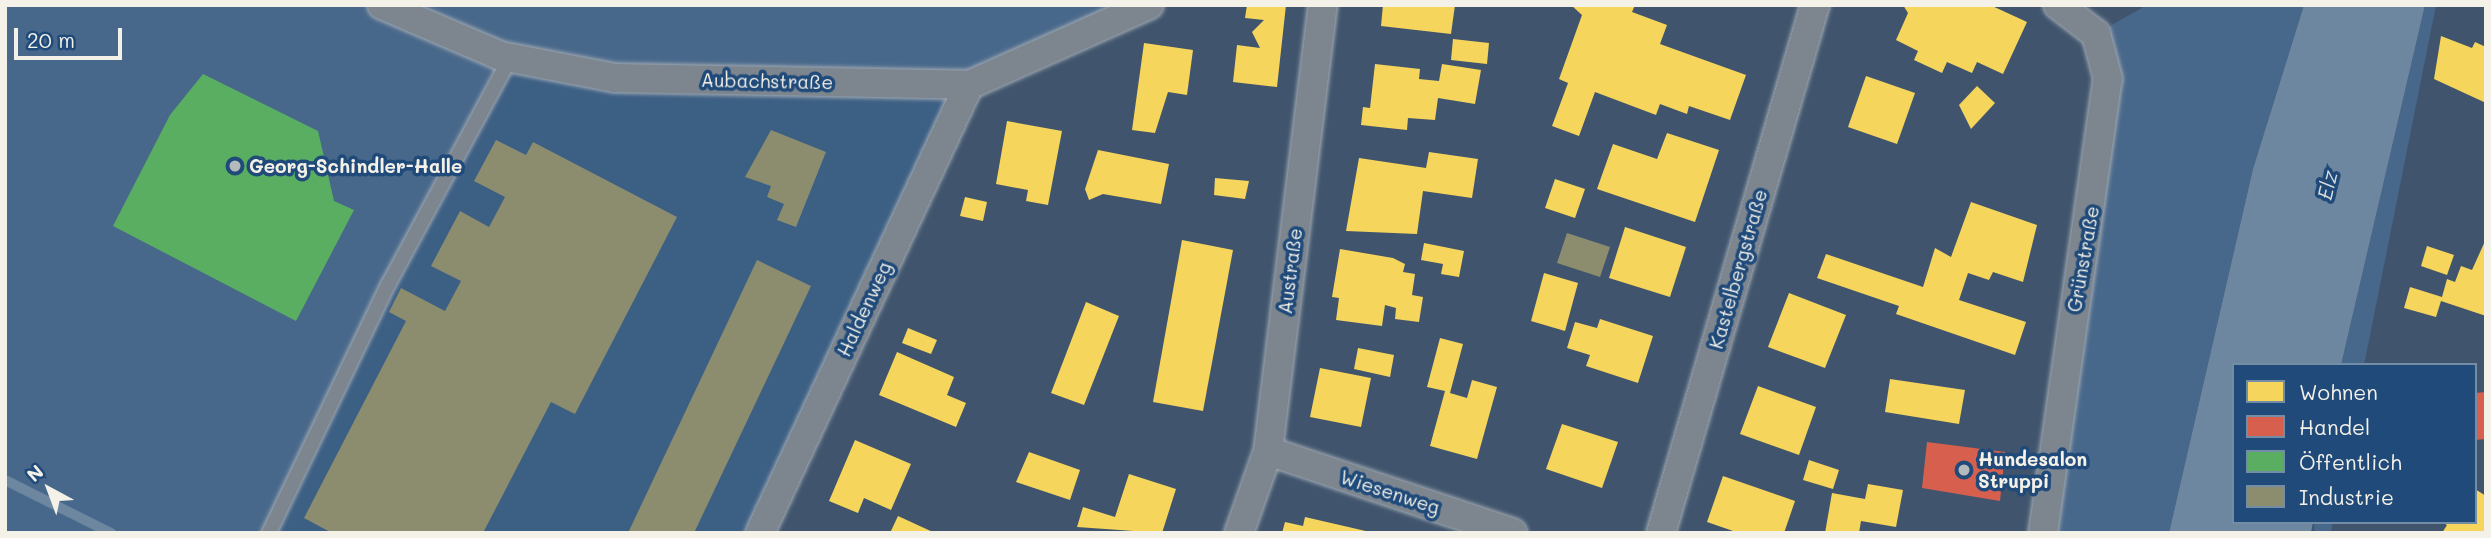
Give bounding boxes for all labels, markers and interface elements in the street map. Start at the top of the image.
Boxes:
scale bar [18,14,126,58]
text: 20 m [27,26,75,53]
street label: Aubachstraße [701,68,833,94]
place label: Georg-Schindler-Halle [249,155,462,177]
marker: Georg-Schindler-Halle [227,158,243,174]
water label: Elz [2311,168,2343,202]
street label: Kastelbergstraße [1704,187,1772,351]
street label: Grünstraße [2062,204,2104,314]
street label: Austraße [1273,227,1307,315]
street label: Haldenweg [832,258,896,360]
legend [2232,363,2477,524]
text: Wohnen [2299,378,2378,405]
text: Handel [2299,413,2370,440]
place label: Hundesalon Struppi [1978,448,2087,492]
text: Öffentlich [2299,448,2402,475]
north arrow [14,454,84,524]
text: N [21,459,49,487]
marker: Hundesalon Struppi [1956,462,1972,478]
street label: Wiesenweg [1337,465,1443,519]
text: Industrie [2299,483,2394,510]

